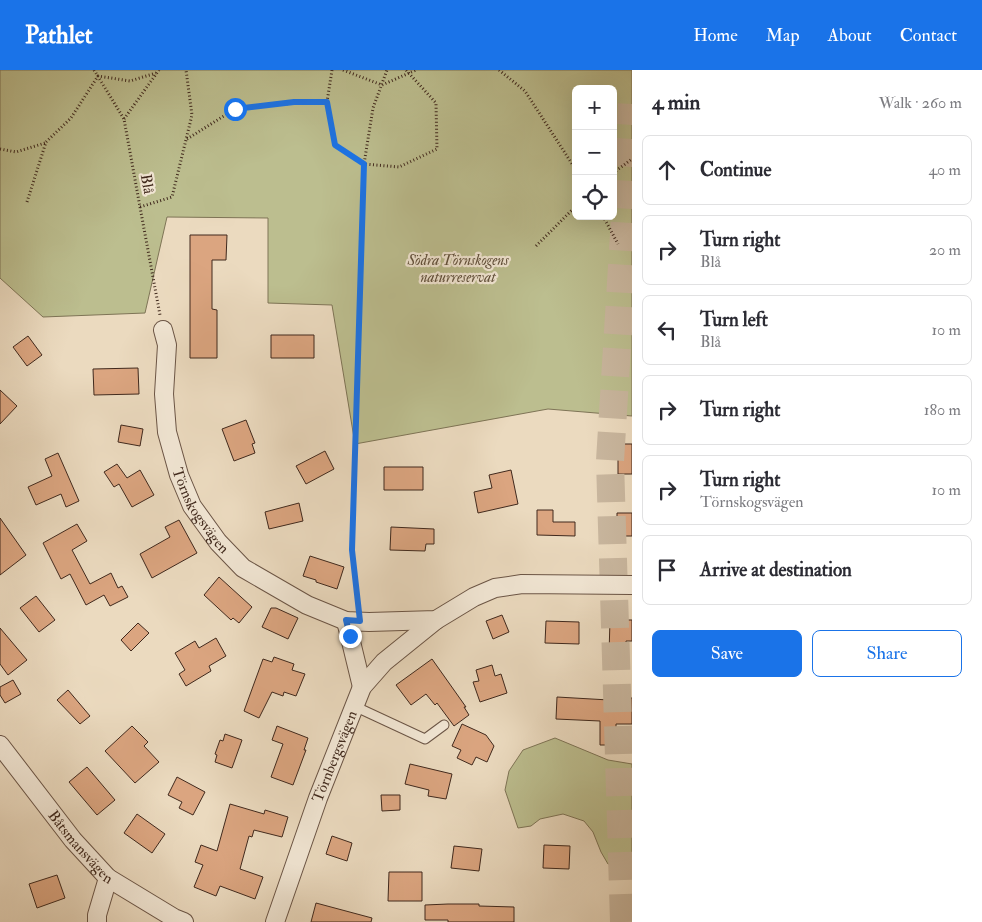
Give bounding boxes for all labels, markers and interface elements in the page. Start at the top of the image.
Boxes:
text: Pathlet [25,20,93,51]
text: Home [693,24,738,47]
text: Map [766,24,800,47]
text: About [828,24,872,47]
text: Contact [900,24,957,47]
map controls [572,85,617,220]
button: + [572,85,617,130]
text: 4 min [652,89,700,116]
text: Walk · 260 m [879,93,962,113]
route start [224,98,247,121]
button: − [572,130,617,175]
icon: ahead [653,156,681,184]
text: Continue [700,158,771,182]
text: 40 m [928,160,961,180]
street label: Blå [136,173,158,196]
button: locate [572,175,617,220]
text: Turn right [700,228,780,252]
icon: right [653,236,681,264]
text: 20 m [929,240,961,260]
park label: Södra Törnskogens naturreservat [406,251,509,287]
text: Blå [700,252,721,272]
text: Turn left [700,308,768,332]
icon: left [653,316,681,344]
text: 10 m [931,320,961,340]
text: Blå [700,332,721,352]
icon: right [653,396,681,424]
text: Turn right [700,398,780,422]
text: 180 m [924,400,961,420]
street label: Törnskogsvägen [168,466,233,558]
text: Turn right [700,468,780,492]
icon: right [653,476,681,504]
text: 10 m [931,480,961,500]
text: Törnskogsvägen [700,492,804,512]
icon: arrive [653,556,681,584]
text: Arrive at destination [700,558,852,582]
route end [339,625,362,648]
button: Save [652,630,802,677]
button: Share [812,630,962,677]
street label: Törnbergsvägen [308,708,361,805]
street label: Båtsmansvägen [44,806,116,888]

